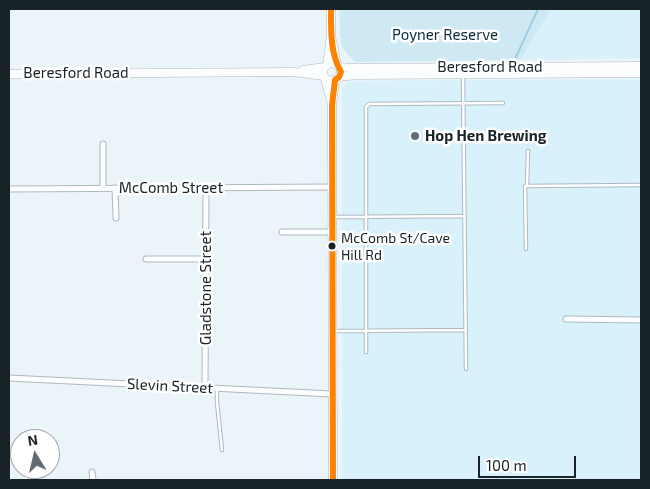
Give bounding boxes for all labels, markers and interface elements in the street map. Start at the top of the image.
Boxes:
park label: Poyner Reserve [392,26,498,44]
street label: Beresford Road [437,58,543,76]
street label: Beresford Road [23,64,129,82]
place label: Hop Hen Brewing [425,127,546,145]
marker: Hop Hen Brewing [409,130,421,142]
street label: McComb Street [119,179,223,197]
place label: McComb St/Cave Hill Rd [341,230,450,262]
street label: Gladstone Street [197,231,215,345]
marker: McComb St/Cave Hill Rd [327,241,337,251]
street label: Slevin Street [126,375,214,397]
north arrow [10,429,60,479]
text: N [26,430,39,449]
scale bar [480,446,578,478]
text: 100 m [486,456,527,474]

